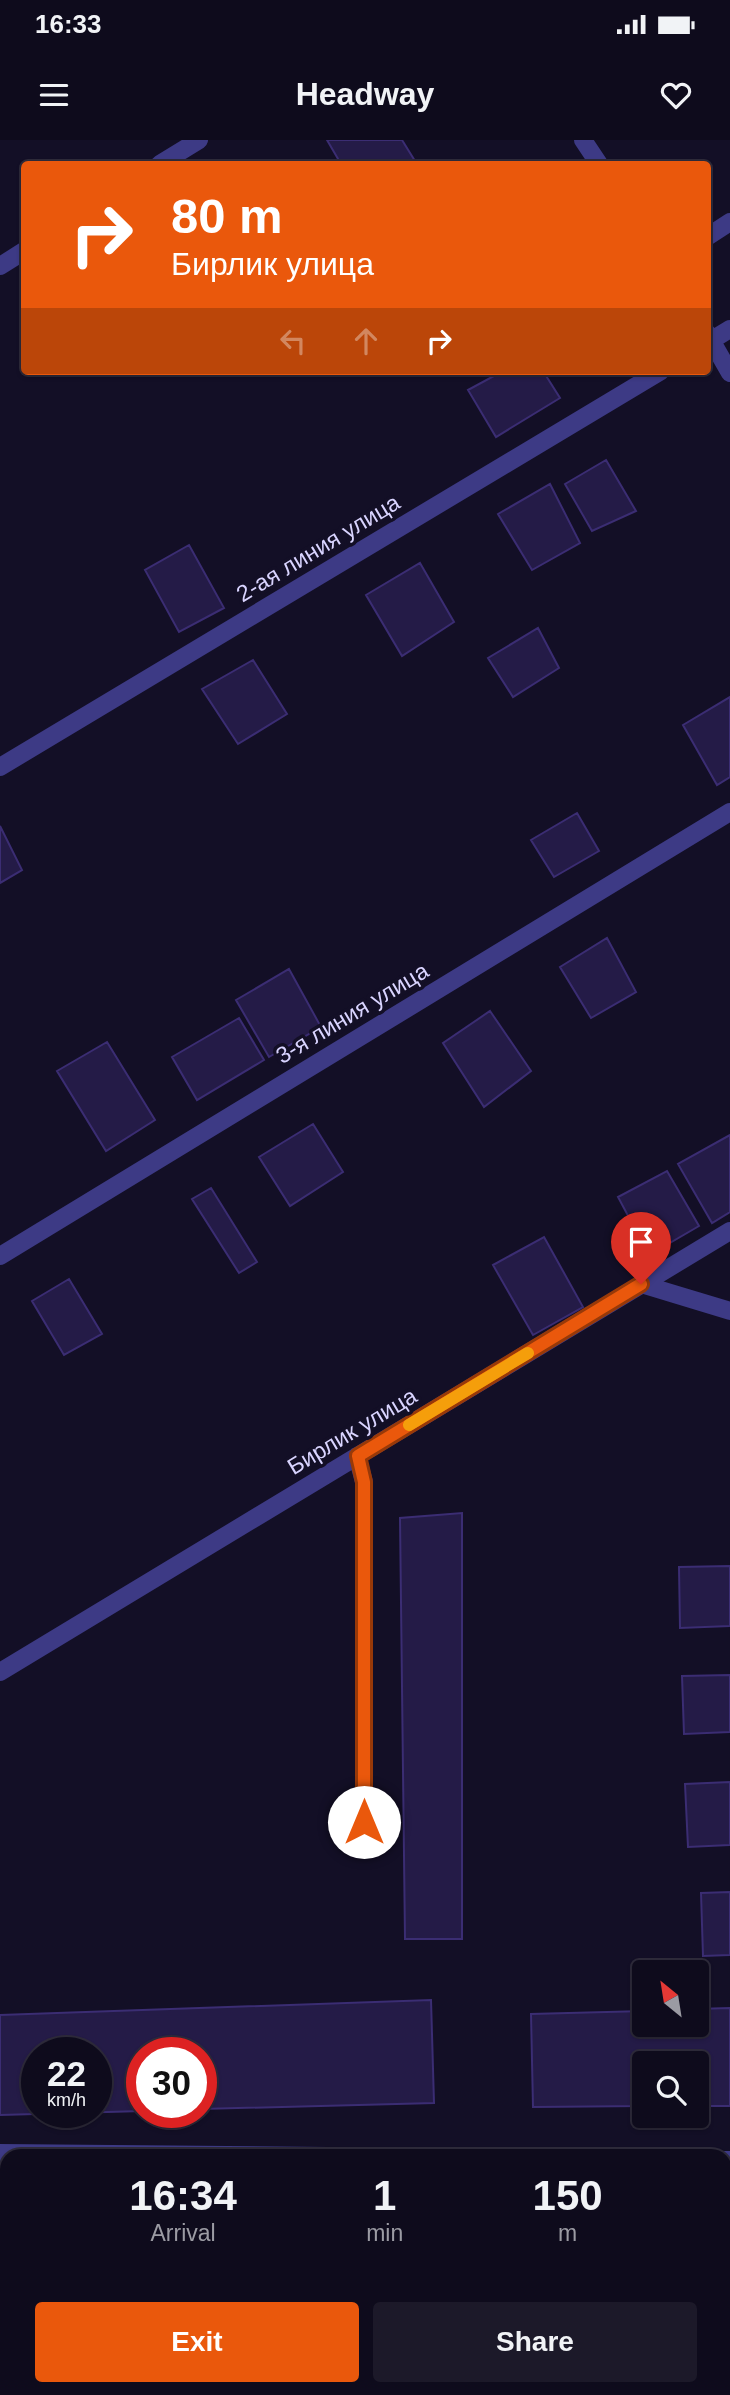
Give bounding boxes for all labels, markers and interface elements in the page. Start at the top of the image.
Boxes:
text: 16:33 [35,9,102,39]
icon: menu [35,76,73,114]
text: Headway [296,76,434,112]
icon: heart [657,76,695,114]
icon: right [56,189,147,280]
text: 80 m [171,189,283,243]
text: Бирлик улица [171,246,374,282]
icon: left [274,322,312,360]
icon: ahead [347,322,385,360]
icon: right [420,322,458,360]
street label: 2-ая линия улица [232,489,405,607]
street label: 3-я линия улица [271,957,433,1069]
pin [611,1212,671,1284]
icon: arrive [622,1223,660,1261]
street label: Бирлик улица [283,1382,421,1480]
position arrow [327,1785,401,1859]
north arrow [632,1960,709,2037]
map controls [632,1960,709,2128]
speed limit sign: 30 [126,2037,217,2128]
button: search [632,2051,709,2128]
text: 22 [47,2054,86,2093]
text: km/h [47,2090,86,2110]
text: 16:34 [129,2172,237,2219]
text: 1 [373,2172,396,2219]
text: 150 [533,2172,603,2219]
text: Arrival [150,2220,216,2246]
text: min [366,2220,403,2246]
text: m [558,2220,577,2246]
button: Exit [35,2302,359,2382]
button: Share [373,2302,697,2382]

